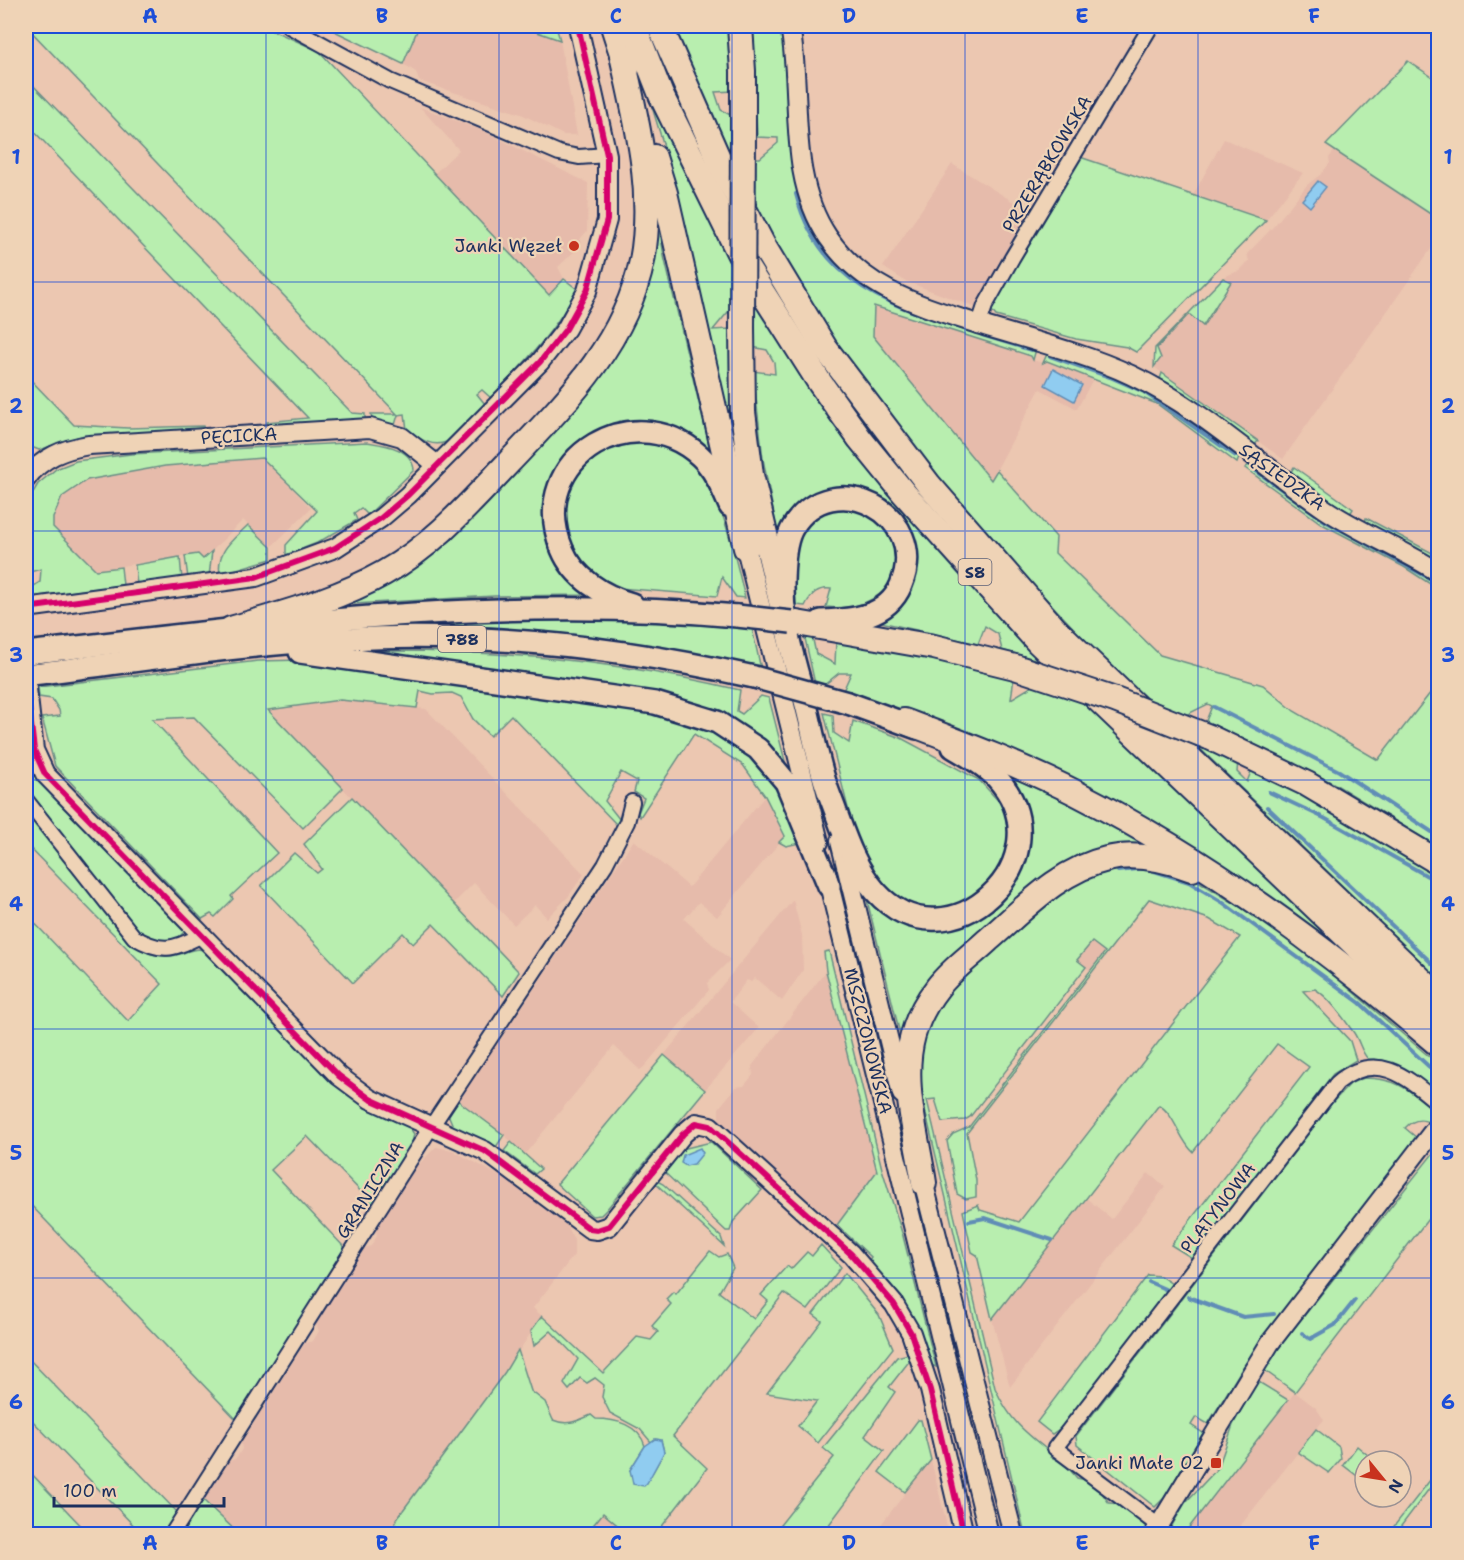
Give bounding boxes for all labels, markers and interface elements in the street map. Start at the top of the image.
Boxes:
text: A [142,3,158,29]
text: B [376,3,388,29]
text: C [610,3,622,29]
text: D [842,3,856,29]
text: E [1075,3,1089,29]
text: F [1308,3,1320,29]
street label: PRZERĄBKOWSKA [997,91,1097,237]
text: 1 [11,144,21,170]
text: 1 [1443,144,1453,170]
place label: Janki Węzeł [455,234,562,258]
marker: Janki Węzeł [567,239,581,253]
text: 2 [9,393,23,419]
text: 2 [1441,393,1455,419]
street label: PĘCICKA [200,422,278,450]
street label: SĄSIEDZKA [1234,438,1330,516]
road number: S8 [958,559,992,585]
road number: 788 [438,626,486,652]
text: 3 [9,642,23,668]
text: 3 [1441,642,1455,668]
text: 4 [9,891,23,917]
text: 4 [1441,891,1455,917]
street label: MSZCZONOWSKA [838,965,898,1117]
street label: GRANICZNA [331,1137,409,1243]
text: 5 [10,1140,22,1166]
text: 5 [1442,1140,1454,1166]
street label: PLATYNOWA [1175,1158,1261,1258]
text: 6 [9,1389,23,1415]
text: 6 [1441,1389,1455,1415]
north arrow [1353,1449,1413,1509]
place label: Janki Małe 02 [1075,1451,1204,1475]
marker: Janki Małe 02 [1209,1456,1223,1470]
scale bar [54,1470,224,1508]
text: N [1383,1476,1408,1497]
text: 100 m [63,1479,117,1503]
text: A [142,1530,158,1556]
text: B [376,1530,388,1556]
text: C [610,1530,622,1556]
text: D [842,1530,856,1556]
text: E [1075,1530,1089,1556]
text: F [1308,1530,1320,1556]

